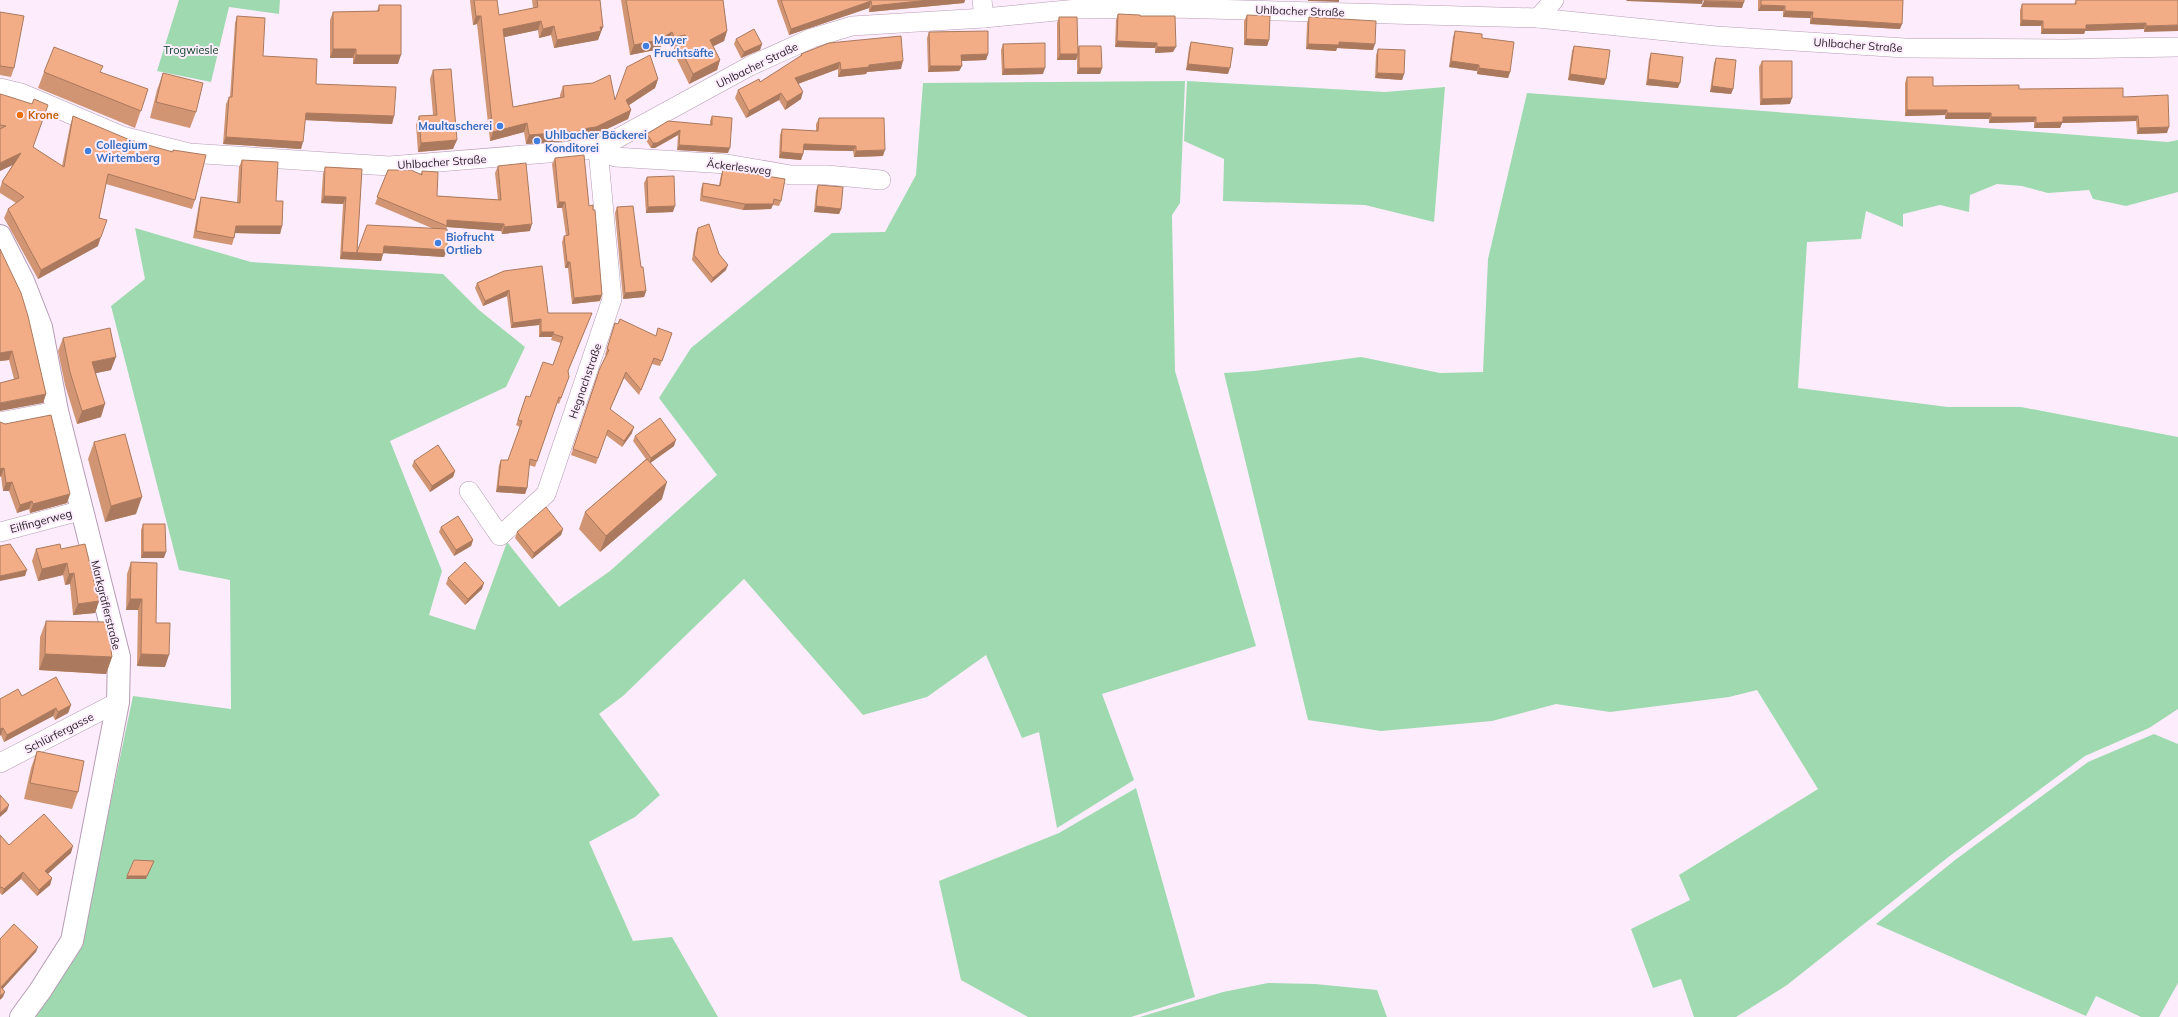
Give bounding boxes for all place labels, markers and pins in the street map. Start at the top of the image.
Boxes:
place label: Mayer Fruchtsäfte [654,33,714,60]
marker: Mayer Fruchtsäfte [641,41,651,51]
place label: Krone [28,108,59,122]
marker: Krone [15,110,25,120]
place label: Maultascherei [418,119,492,133]
marker: Maultascherei [495,121,505,131]
place label: Uhlbacher Bäckerei Konditorei [545,128,647,155]
marker: Uhlbacher Bäckerei Konditorei [532,136,542,146]
place label: Collegium Wirtemberg [96,138,160,165]
marker: Collegium Wirtemberg [83,146,93,156]
place label: Biofrucht Ortlieb [446,230,494,257]
marker: Biofrucht Ortlieb [433,238,443,248]

